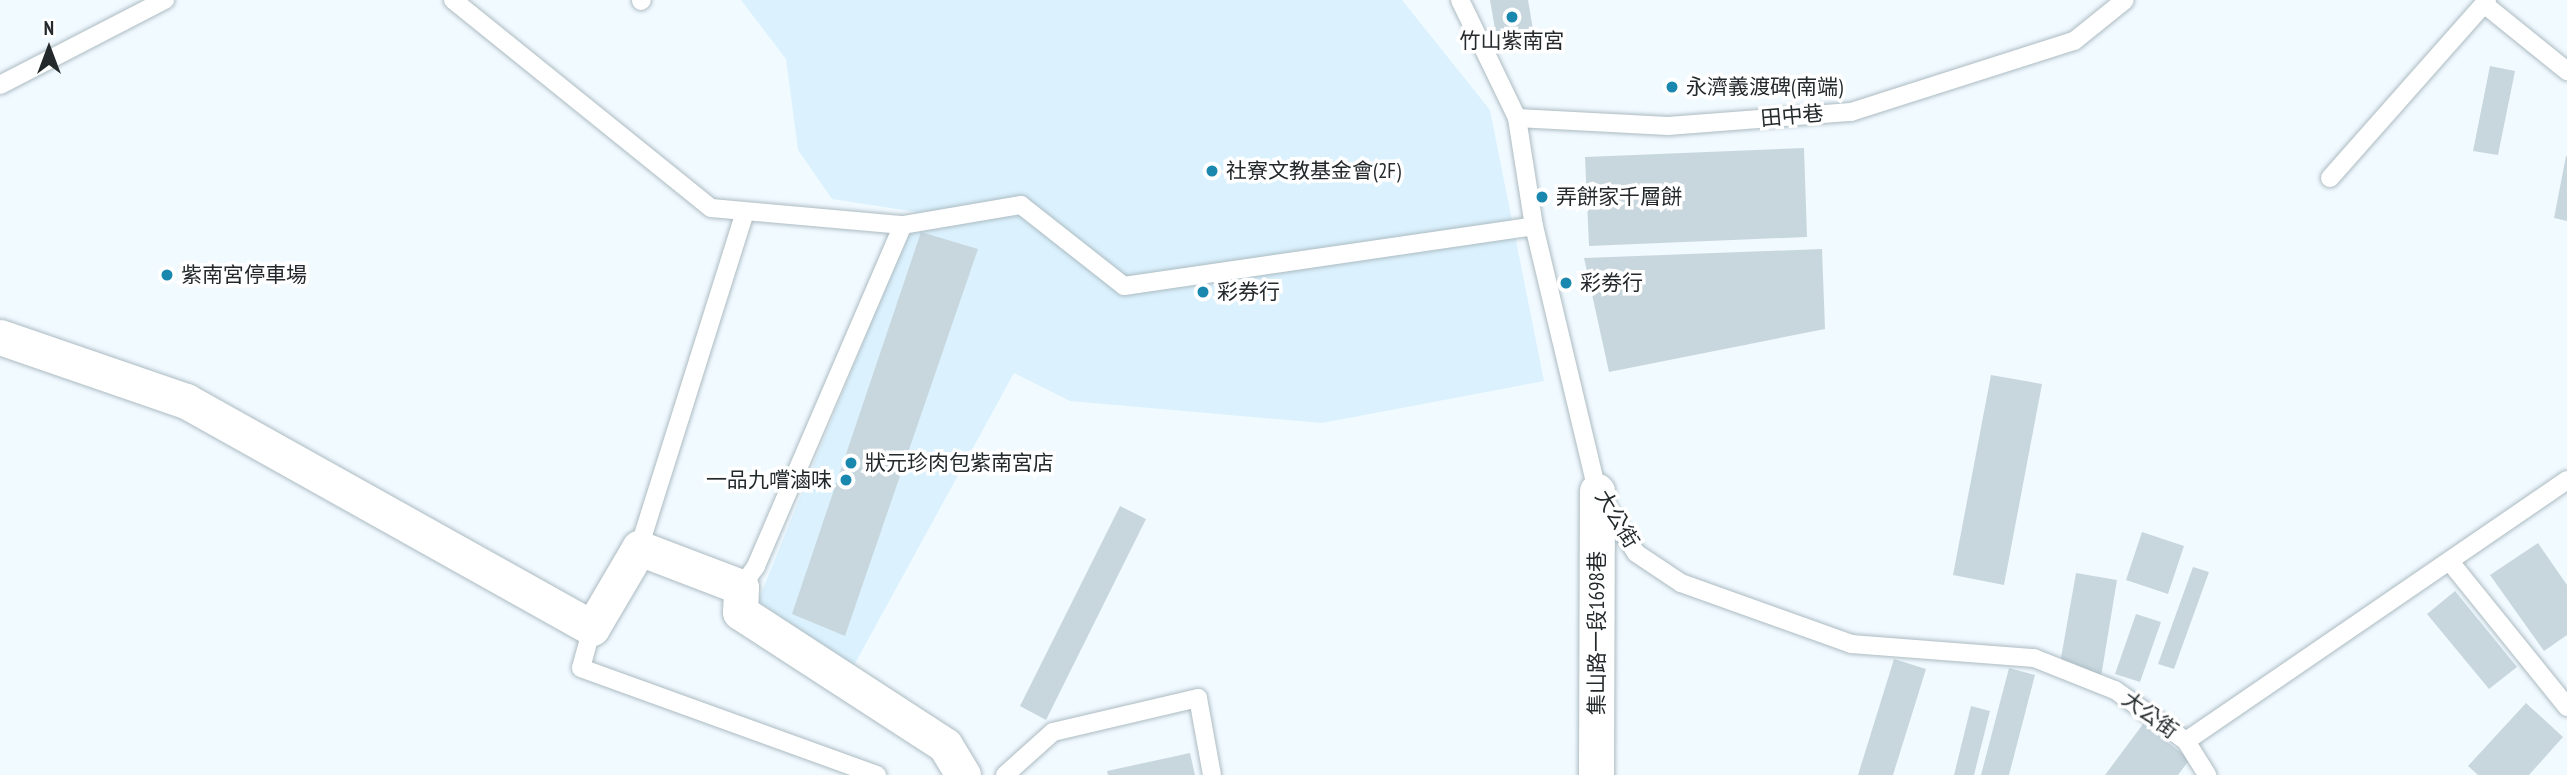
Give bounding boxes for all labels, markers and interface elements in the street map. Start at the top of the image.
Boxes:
marker: 竹山紫南宮 [1504,9,1520,25]
north arrow [14,14,84,84]
text: N [44,16,54,40]
place label: 竹山紫南宮 [1460,28,1564,54]
place label: 永濟義渡碑(南端) [1686,74,1843,100]
marker: 永濟義渡碑(南端) [1664,79,1680,95]
street label: 田中巷 [1760,101,1824,131]
place label: 社寮文教基金會(2F) [1226,158,1401,184]
marker: 社寮文教基金會(2F) [1204,163,1220,179]
place label: 弄餅家千層餅 [1556,184,1682,210]
marker: 弄餅家千層餅 [1534,189,1550,205]
place label: 紫南宮停車場 [181,262,307,288]
marker: 紫南宮停車場 [159,267,175,283]
place label: 彩劵行 [1580,270,1643,296]
marker: 彩劵行 [1558,275,1574,291]
place label: 彩券行 [1217,279,1280,305]
marker: 彩券行 [1195,284,1211,300]
place label: 狀元珍肉包紫南宮店 [865,450,1054,476]
marker: 狀元珍肉包紫南宮店 [843,455,859,471]
place label: 一品九嚐滷味 [706,467,832,493]
marker: 一品九嚐滷味 [838,472,854,488]
street label: 大公街 [1590,486,1644,552]
street label: 集山路一段1698巷 [1584,551,1610,715]
street label: 大公街 [2117,686,2183,744]

